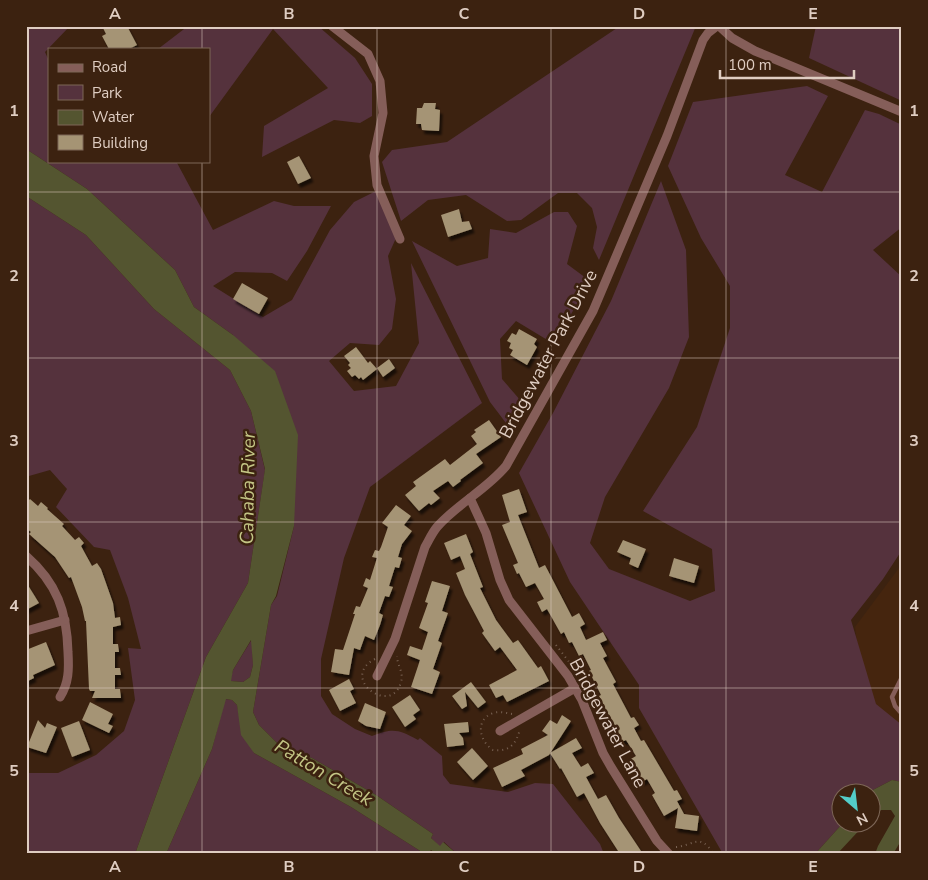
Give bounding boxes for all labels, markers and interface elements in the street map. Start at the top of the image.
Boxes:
text: A [109,3,121,25]
text: B [283,3,295,25]
text: C [459,3,470,25]
text: D [633,3,645,25]
text: E [808,3,818,25]
legend [48,48,210,162]
scale bar [720,48,854,80]
text: 100 m [728,55,772,75]
text: Road [92,57,127,77]
text: Park [92,83,122,103]
text: 1 [9,100,19,122]
text: 1 [909,100,919,122]
text: Water [92,107,135,127]
text: Building [92,133,148,153]
text: 2 [9,265,19,287]
street label: Bridgewater Park Drive [493,265,603,443]
text: 2 [909,265,919,287]
text: 3 [9,430,19,452]
water label: Cahaba River [234,430,262,545]
text: 3 [909,430,919,452]
text: 4 [9,595,19,617]
text: 4 [909,595,919,617]
street label: Bridgewater Lane [564,654,652,792]
water label: Patton Creek [270,733,378,813]
text: 5 [9,760,19,782]
text: 5 [909,760,919,782]
north arrow [830,782,880,832]
text: N [853,808,871,830]
text: A [109,856,121,878]
text: B [283,856,295,878]
text: C [459,856,470,878]
text: D [633,856,645,878]
text: E [808,856,818,878]

